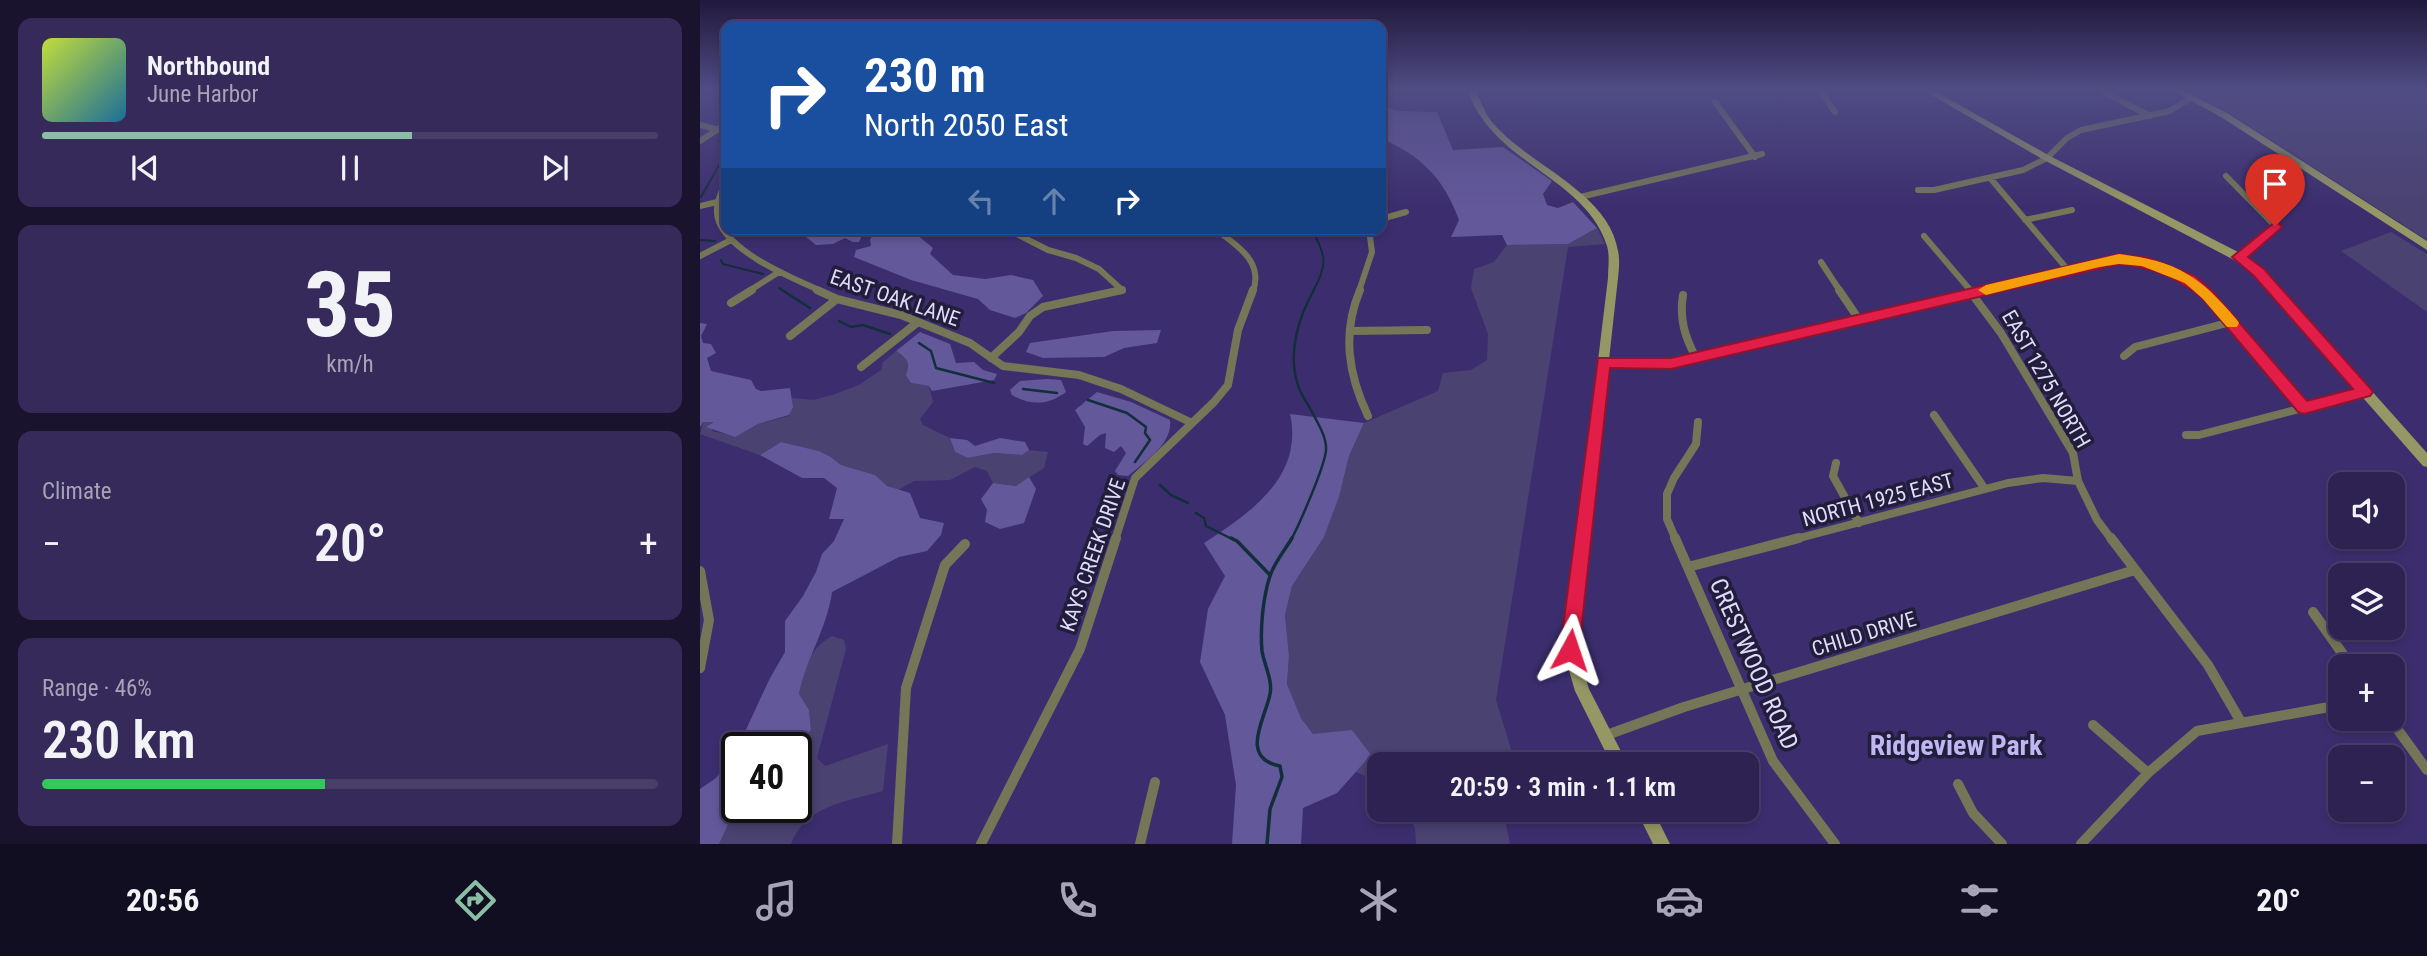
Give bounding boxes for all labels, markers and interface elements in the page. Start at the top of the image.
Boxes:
text: 230 m [864,47,986,104]
icon: right [749,49,840,140]
text: Northbound [147,51,270,81]
text: June Harbor [147,81,259,108]
text: North 2050 East [864,106,1069,144]
icon: previous [126,149,164,187]
icon: pause [331,149,369,187]
icon: next [536,149,574,187]
pin [2245,154,2305,226]
icon: arrive [2256,165,2294,203]
icon: left [962,182,1000,220]
icon: ahead [1035,182,1073,220]
icon: right [1108,182,1146,220]
text: 35 [304,252,396,358]
street label: EAST OAK LANE [827,265,963,331]
street label: EAST 1275 NORTH [1997,306,2095,452]
text: km/h [326,351,374,378]
street label: NORTH 1925 EAST [1800,468,1956,532]
map controls [2328,472,2405,822]
button: sound [2328,472,2405,549]
street label: KAYS CREEK DRIVE [1056,475,1130,635]
text: Climate [42,478,112,505]
text: 20° [314,513,386,574]
text: − [42,522,61,566]
text: + [639,522,658,566]
button: layers [2328,563,2405,640]
street label: CRESTWOOD ROAD [1704,574,1804,754]
street label: CHILD DRIVE [1809,607,1919,661]
position arrow [1533,613,1607,687]
button: + [2328,654,2405,731]
text: Range · 46% [42,675,152,702]
text: 230 km [42,710,196,771]
district label: Ridgeview Park [1870,729,2043,762]
speed limit sign: 40 [721,732,812,823]
button: − [2328,745,2405,822]
text: 20:59 · 3 min · 1.1 km [1450,772,1676,802]
icon: directions [451,876,500,925]
icon: music [752,876,801,925]
icon: phone [1053,876,1102,925]
icon: climate [1354,876,1403,925]
icon: car [1655,876,1704,925]
icon: filters [1955,876,2004,925]
text: 20:56 [126,881,199,919]
text: 20° [2256,881,2301,919]

